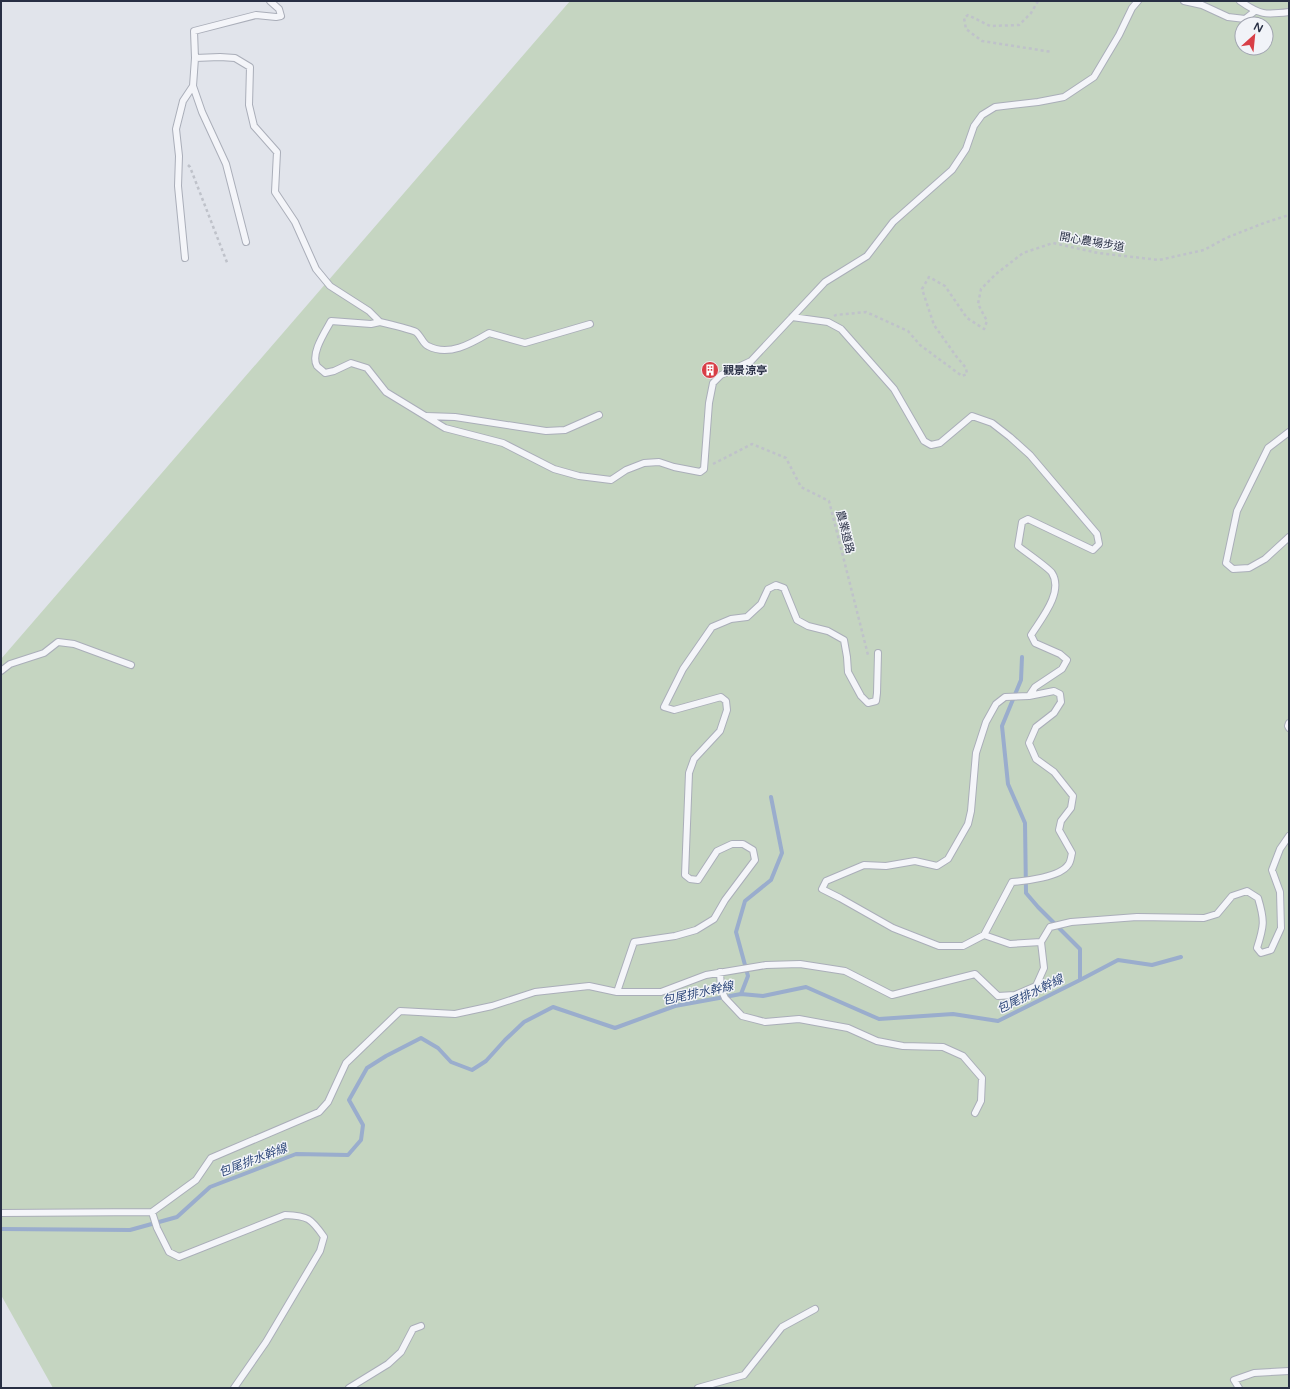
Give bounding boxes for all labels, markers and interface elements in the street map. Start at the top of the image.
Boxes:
north arrow [1234,16,1274,56]
text: N [1251,20,1265,35]
street label: 開心農場步道 [1058,230,1126,254]
building icon: 觀景涼亭 [700,360,720,380]
place label: 觀景涼亭 [723,364,767,377]
street label: 農業道路 [833,509,857,555]
water label: 包尾排水幹線 [995,971,1067,1016]
water label: 包尾排水幹線 [661,978,737,1007]
water label: 包尾排水幹線 [217,1140,291,1179]

